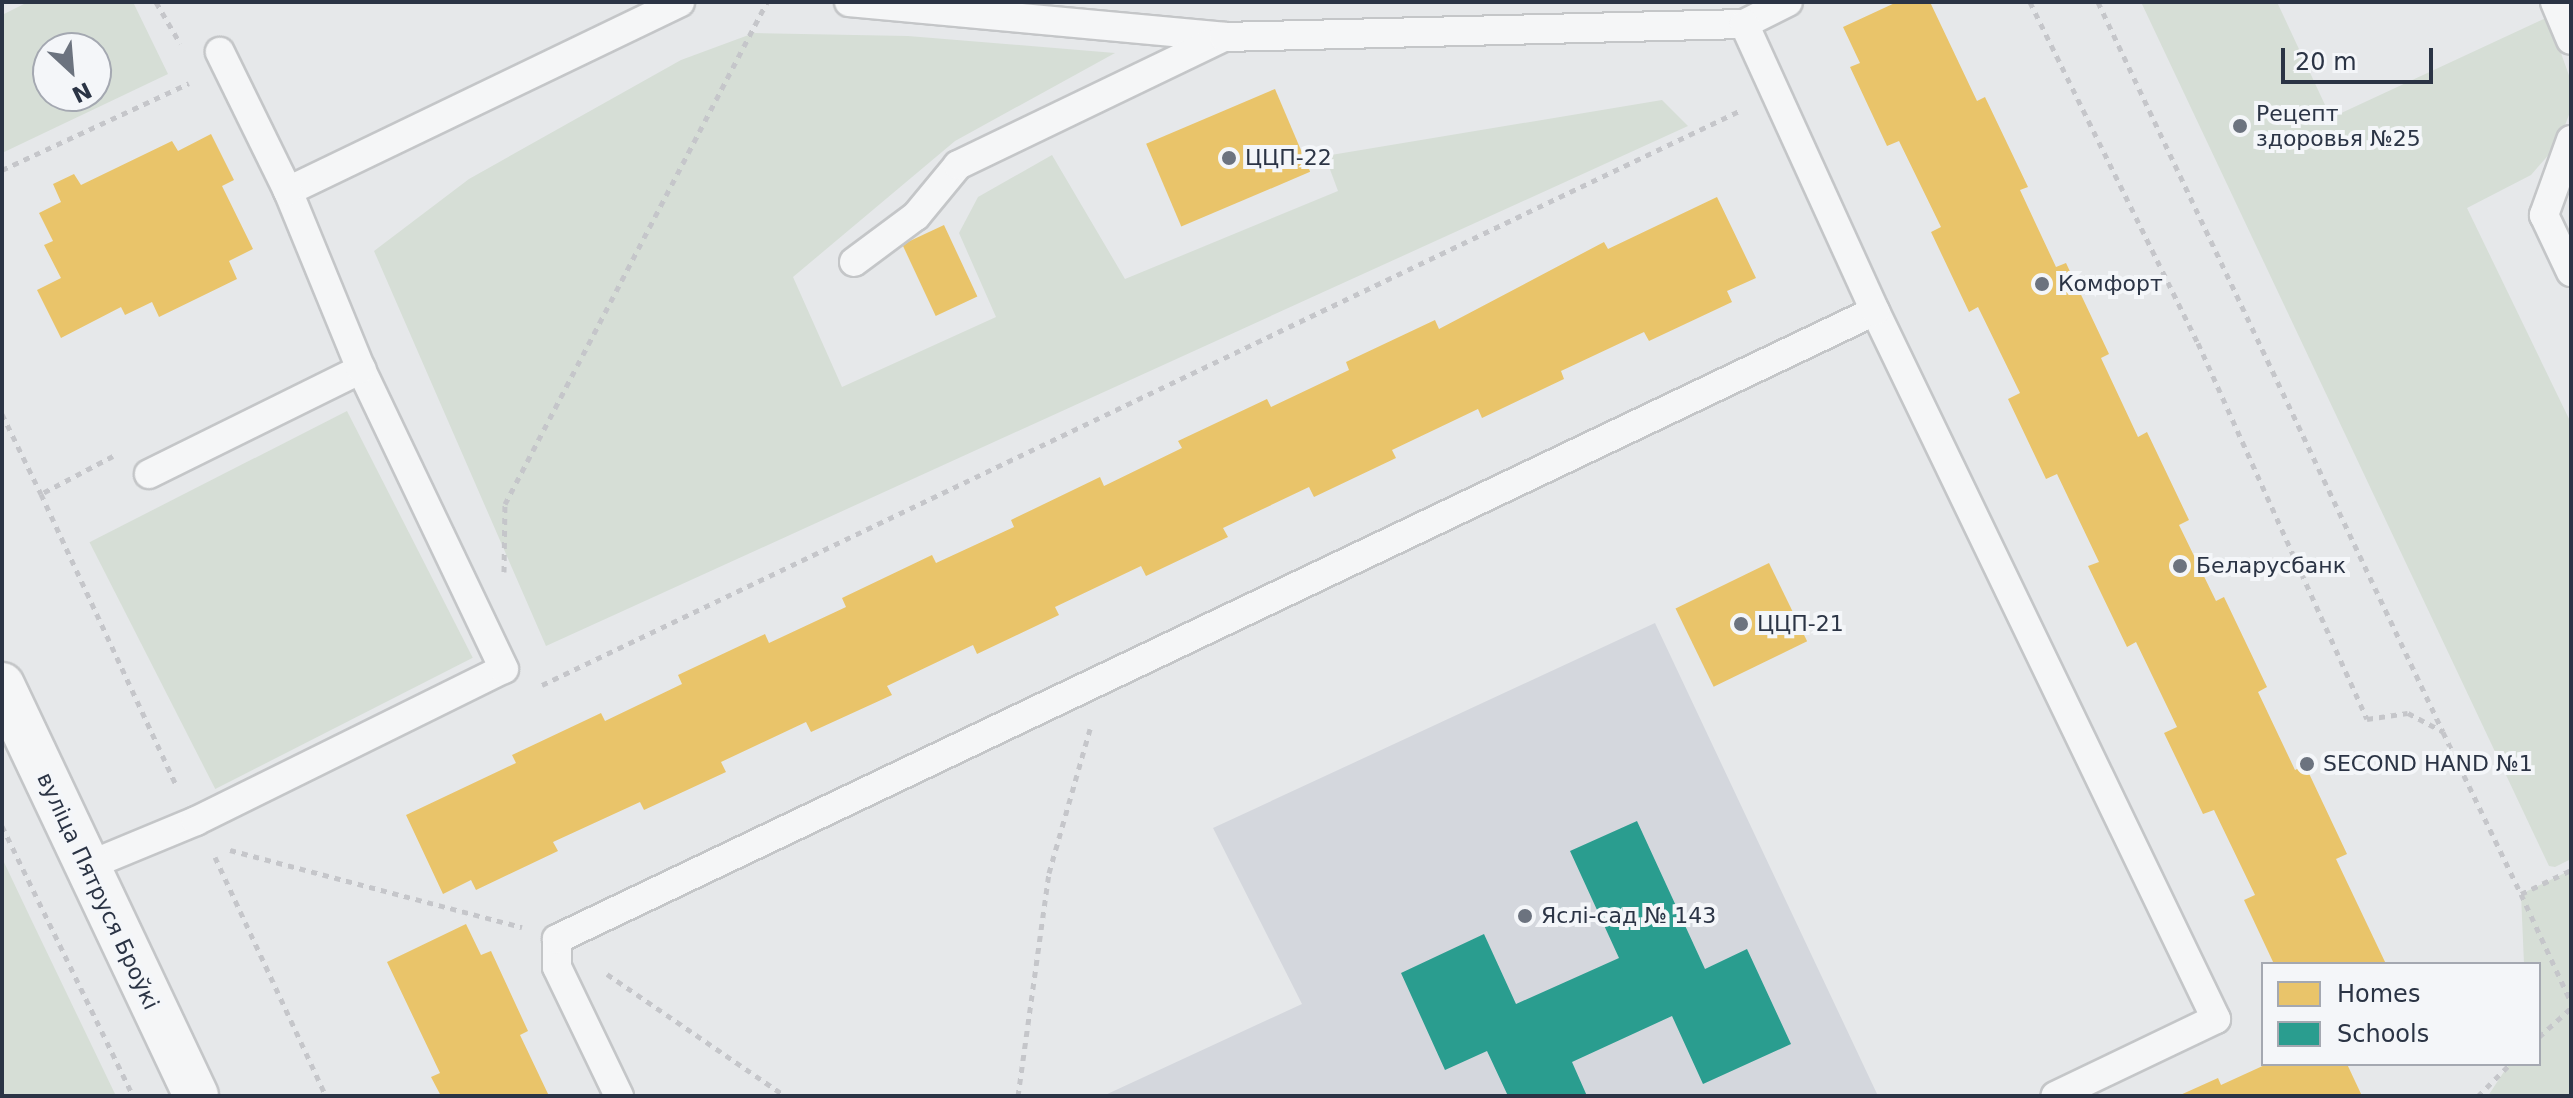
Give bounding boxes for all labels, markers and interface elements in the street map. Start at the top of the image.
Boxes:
north arrow [32,32,112,112]
scale bar [2285,32,2437,82]
text: 20 m [2295,48,2357,76]
text: N [68,77,96,107]
place label: Рецепт здоровья №25 [2256,100,2421,152]
marker: Рецепт здоровья №25 [2231,117,2249,135]
place label: ЦЦП-22 [1245,145,1332,171]
marker: ЦЦП-22 [1220,149,1238,167]
place label: Комфорт [2058,271,2163,297]
marker: Комфорт [2033,275,2051,293]
place label: Беларусбанк [2196,553,2346,579]
marker: Беларусбанк [2171,557,2189,575]
place label: ЦЦП-21 [1757,611,1844,637]
marker: ЦЦП-21 [1732,615,1750,633]
place label: SECOND HAND №1 [2323,751,2533,777]
marker: SECOND HAND №1 [2298,755,2316,773]
street label: вуліца Пятруся Броўкі [31,768,165,1014]
place label: Яслі-сад № 143 [1541,903,1716,929]
marker: Яслі-сад № 143 [1516,907,1534,925]
legend [2261,962,2541,1066]
text: Homes [2337,980,2420,1008]
text: Schools [2337,1020,2429,1048]

